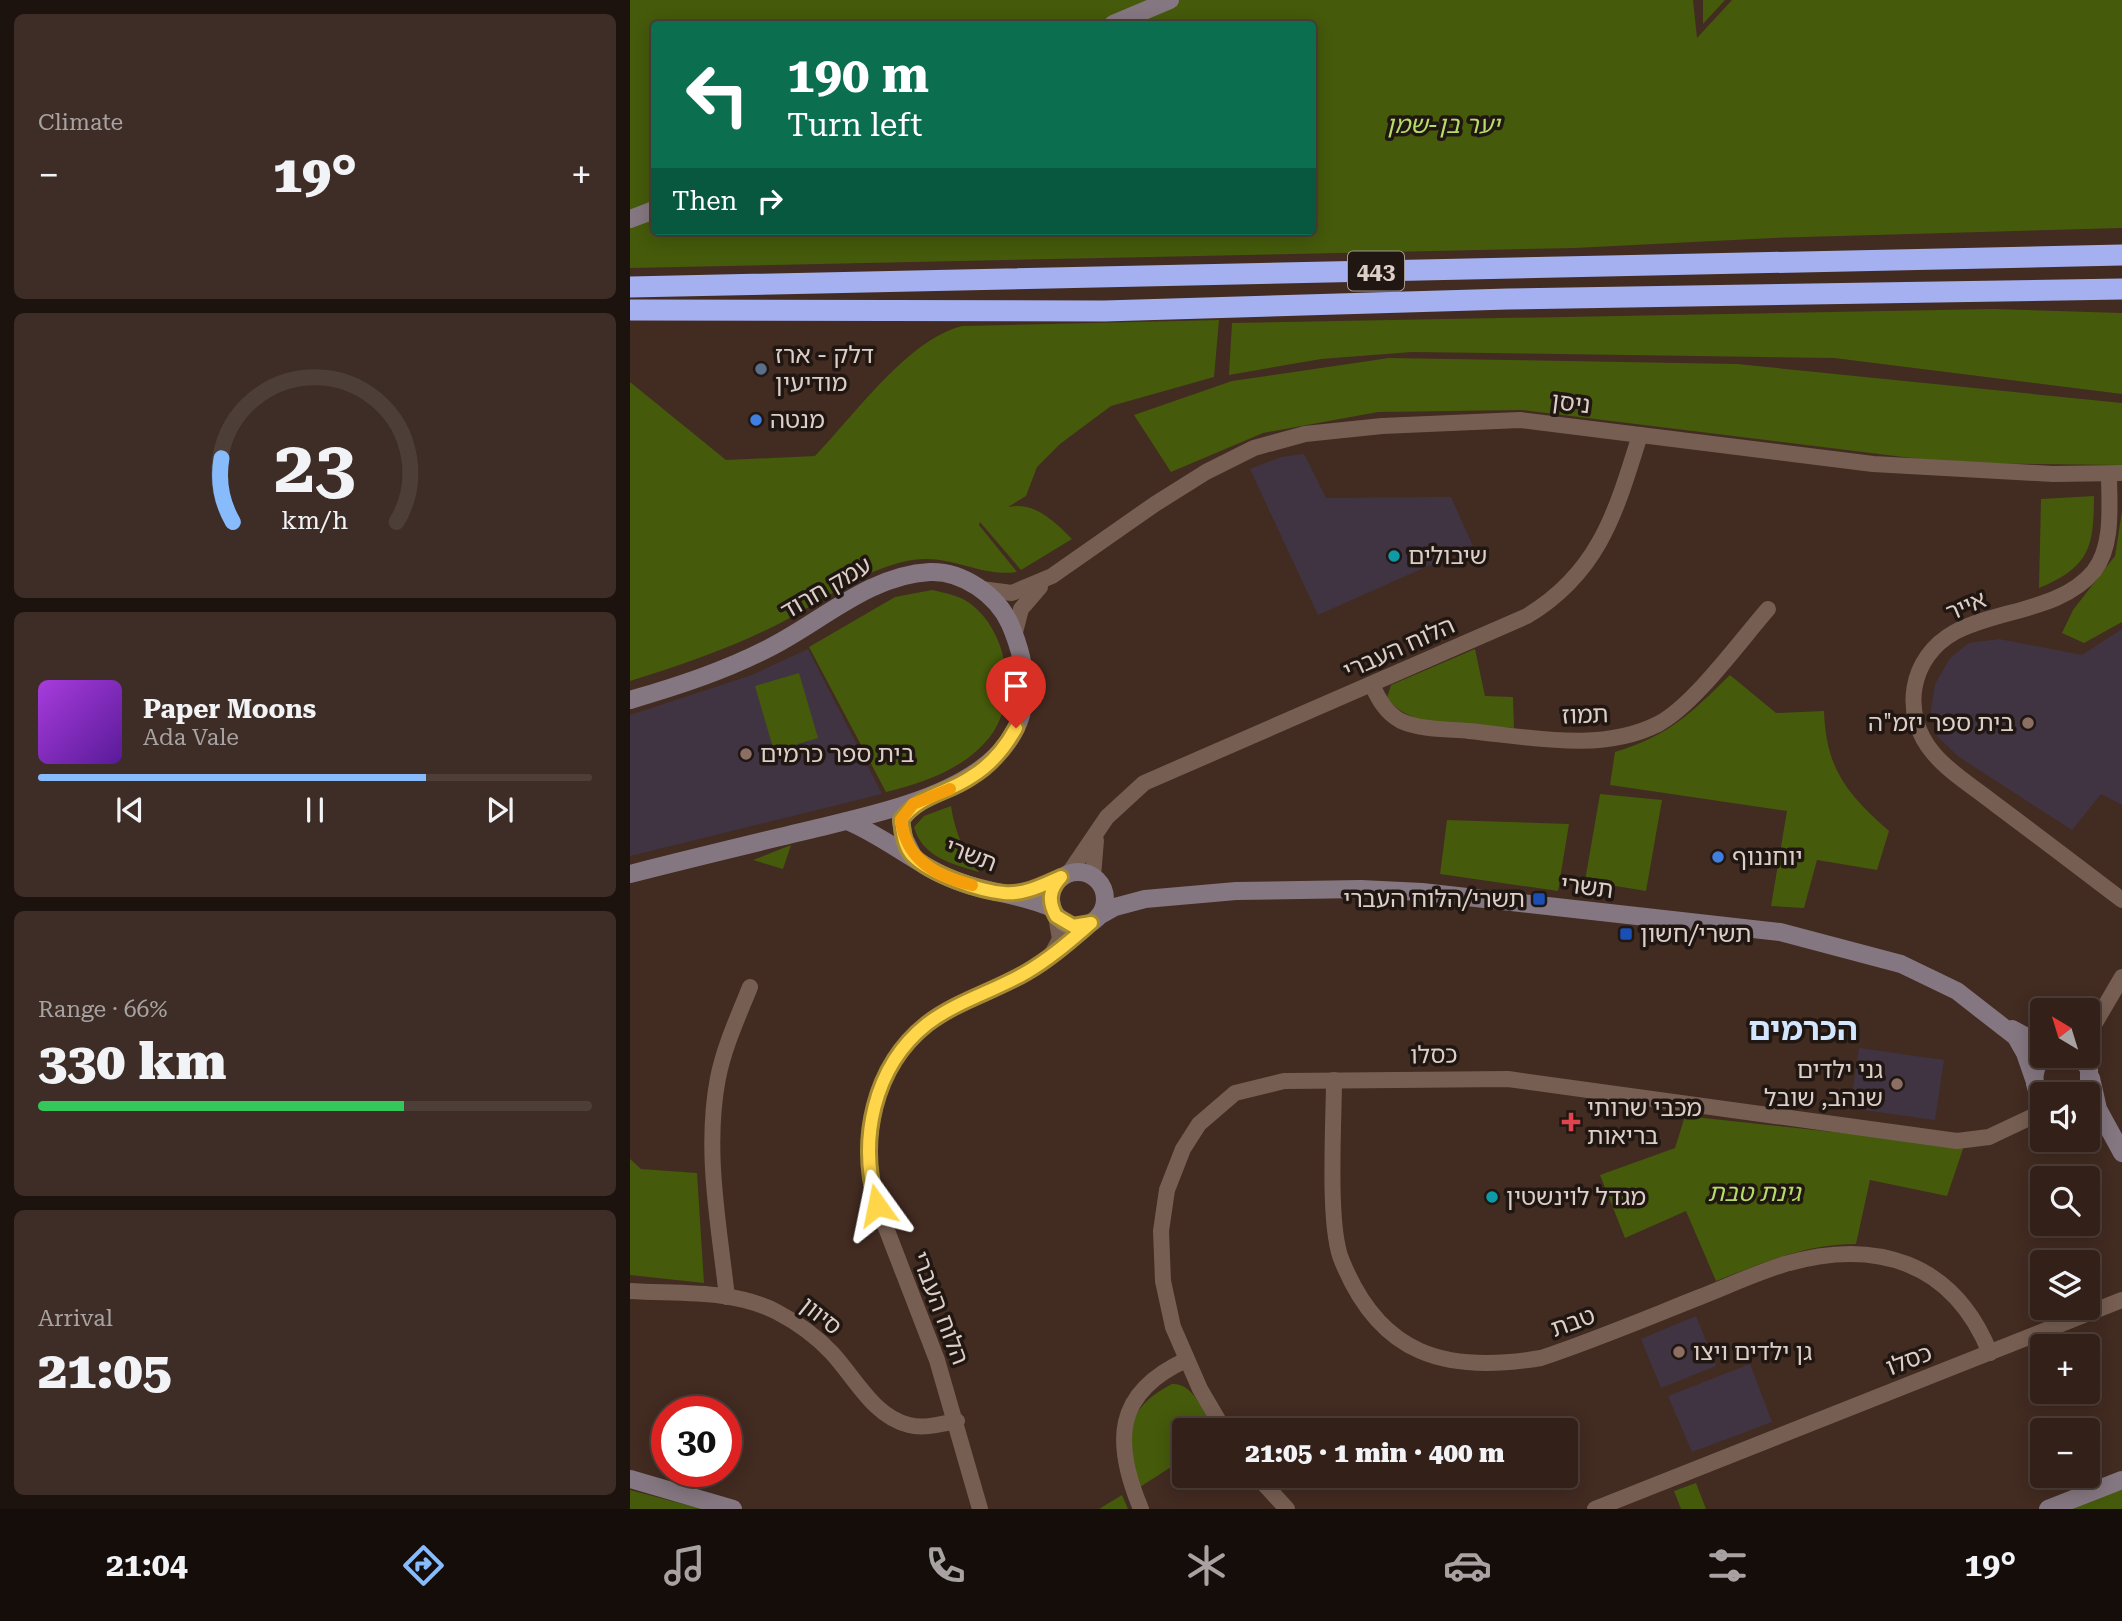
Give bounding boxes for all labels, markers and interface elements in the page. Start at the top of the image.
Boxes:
text: 190 m [787,47,929,104]
icon: left [672,49,763,140]
text: Turn left [787,106,922,144]
text: Climate [38,109,123,136]
park label: יער בן-שמן [1386,111,1502,139]
text: 19° [273,144,357,205]
text: − [38,153,59,197]
text: + [571,153,592,197]
icon: right [751,182,789,220]
text: Then [672,186,737,216]
road number: 443 [1348,252,1404,290]
place label: דלק - ארז מודיעין [775,341,874,397]
marker: דלק - ארז מודיעין [753,361,769,377]
street label: ניסן [1550,387,1592,419]
place label: מנטה [770,406,825,434]
marker: מנטה [748,412,764,428]
text: 23 [274,425,356,510]
text: km/h [282,505,348,534]
place label: שיבולים [1408,542,1487,570]
marker: שיבולים [1386,548,1402,564]
street label: עמק חרוד [776,551,876,625]
street label: אייר [1942,585,1990,627]
street label: הלוח העברי [1339,611,1459,685]
pin [986,656,1046,728]
icon: arrive [997,667,1035,705]
text: Paper Moons [143,694,316,724]
street label: תמוז [1561,700,1609,730]
place label: בית ספר יזמ"ה [1868,709,2014,737]
marker: בית ספר יזמ"ה [2020,715,2036,731]
text: Ada Vale [143,724,239,751]
place label: בית ספר כרמים [760,740,914,768]
marker: בית ספר כרמים [738,746,754,762]
icon: previous [111,791,149,829]
icon: pause [296,791,334,829]
icon: next [481,791,519,829]
street label: תשרי [941,832,1001,878]
place label: יוחננוף [1732,843,1803,871]
marker: יוחננוף [1710,849,1726,865]
street label: תשרי [1559,870,1615,904]
place label: תשרי/הלוח העברי [1343,885,1525,913]
marker: תשרי/הלוח העברי [1531,891,1547,907]
place label: תשרי/חשון [1640,920,1752,948]
marker: תשרי/חשון [1618,926,1634,942]
text: Range · 66% [38,996,167,1023]
north arrow [2030,998,2100,1068]
map controls [2030,998,2100,1488]
district label: הכרמים [1748,1010,1858,1048]
text: 330 km [38,1031,226,1092]
street label: כסלו [1410,1041,1458,1069]
place label: גני ילדים שנהב, שובל [1764,1056,1883,1112]
marker: גני ילדים שנהב, שובל [1889,1076,1905,1092]
button: sound [2030,1082,2100,1152]
place label: מכבי שרותי בריאות [1587,1094,1702,1150]
marker: מכבי שרותי בריאות [1561,1112,1581,1132]
button: search [2030,1166,2100,1236]
position arrow [840,1168,914,1242]
park label: גינת טבת [1708,1179,1802,1207]
place label: מגדל לוינשטין [1506,1183,1646,1211]
marker: מגדל לוינשטין [1484,1189,1500,1205]
street label: הלוח העברי [906,1248,974,1368]
button: layers [2030,1250,2100,1320]
street label: סיוון [795,1291,847,1341]
street label: טבת [1547,1301,1599,1343]
text: Arrival [38,1305,113,1332]
button: + [2030,1334,2100,1404]
place label: גן ילדים ויצו [1693,1338,1812,1366]
street label: כסלו [1882,1338,1936,1382]
text: 21:05 [38,1340,172,1401]
marker: גן ילדים ויצו [1671,1344,1687,1360]
speed limit sign: 30 [651,1396,742,1487]
button: − [2030,1418,2100,1488]
text: 21:05 · 1 min · 400 m [1245,1438,1505,1468]
icon: directions [399,1541,448,1590]
icon: music [660,1541,709,1590]
icon: phone [921,1541,970,1590]
icon: climate [1182,1541,1231,1590]
icon: car [1443,1541,1492,1590]
icon: filters [1703,1541,1752,1590]
text: 21:04 [106,1546,188,1584]
text: 19° [1964,1546,2016,1584]

